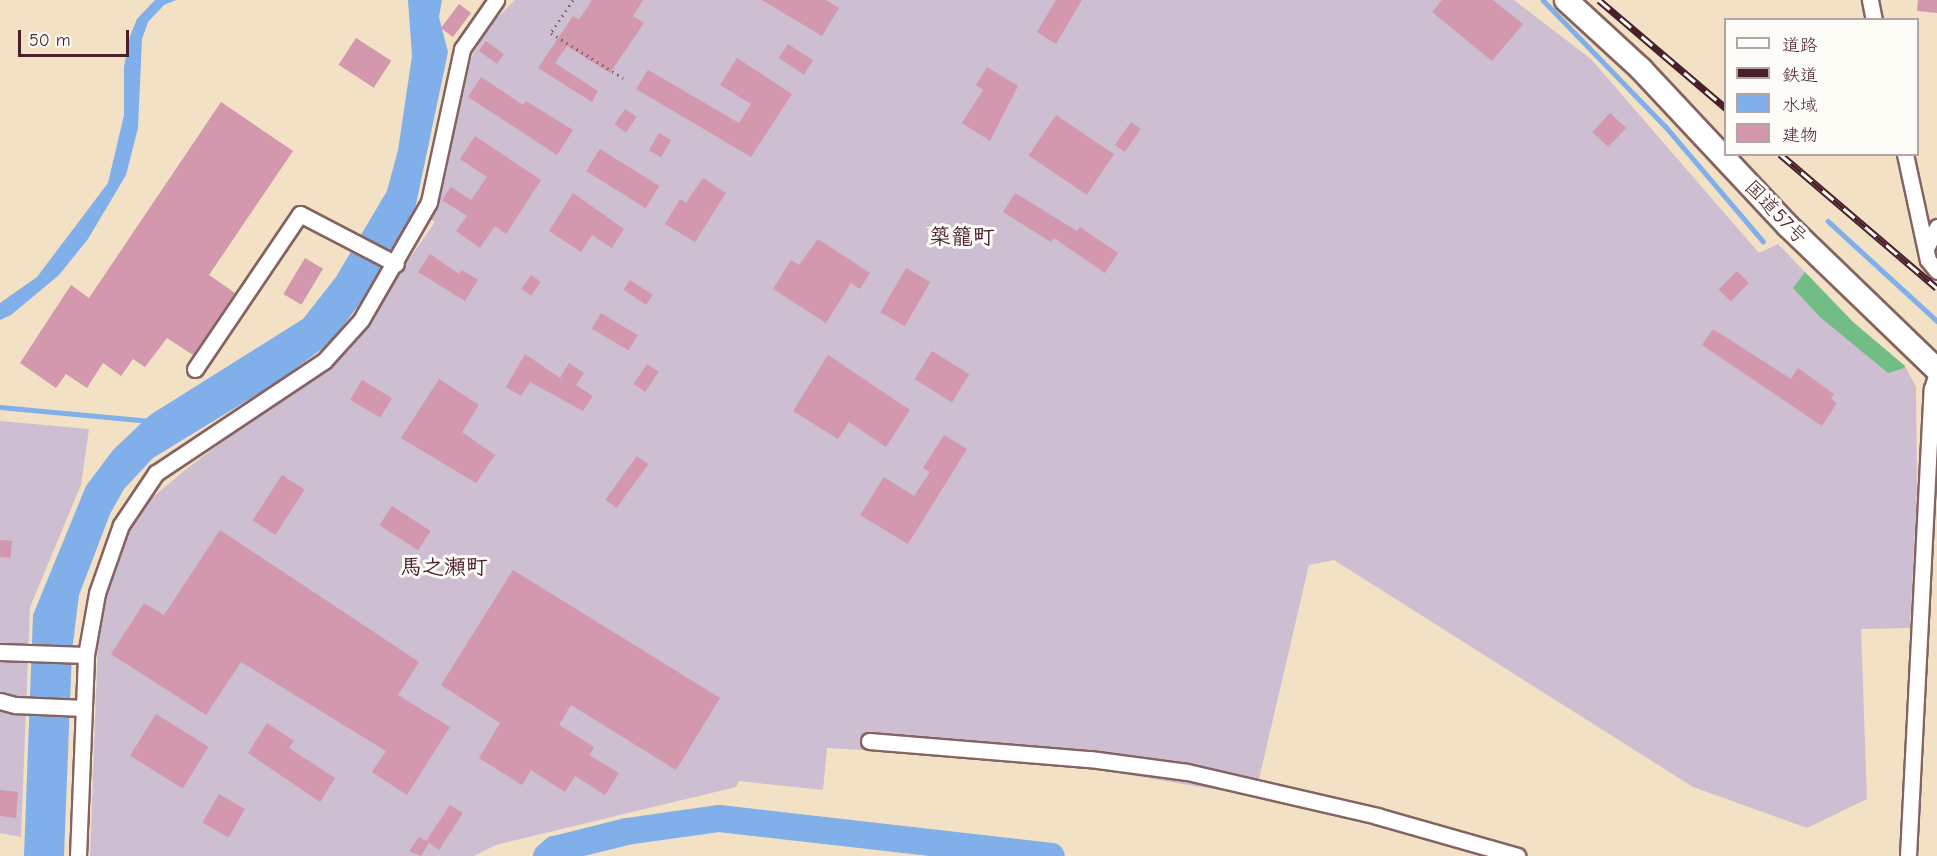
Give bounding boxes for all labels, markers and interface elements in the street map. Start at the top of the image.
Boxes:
scale bar [21,18,132,56]
legend [1724,18,1919,156]
text: 50 m [29,30,71,51]
text: 道路 [1782,35,1818,56]
text: 鉄道 [1782,65,1818,86]
text: 水域 [1782,95,1818,116]
text: 建物 [1782,125,1818,146]
street label: 国道57号 [1739,175,1813,249]
district label: 築籠町 [929,225,995,251]
district label: 馬之瀬町 [400,555,488,581]

